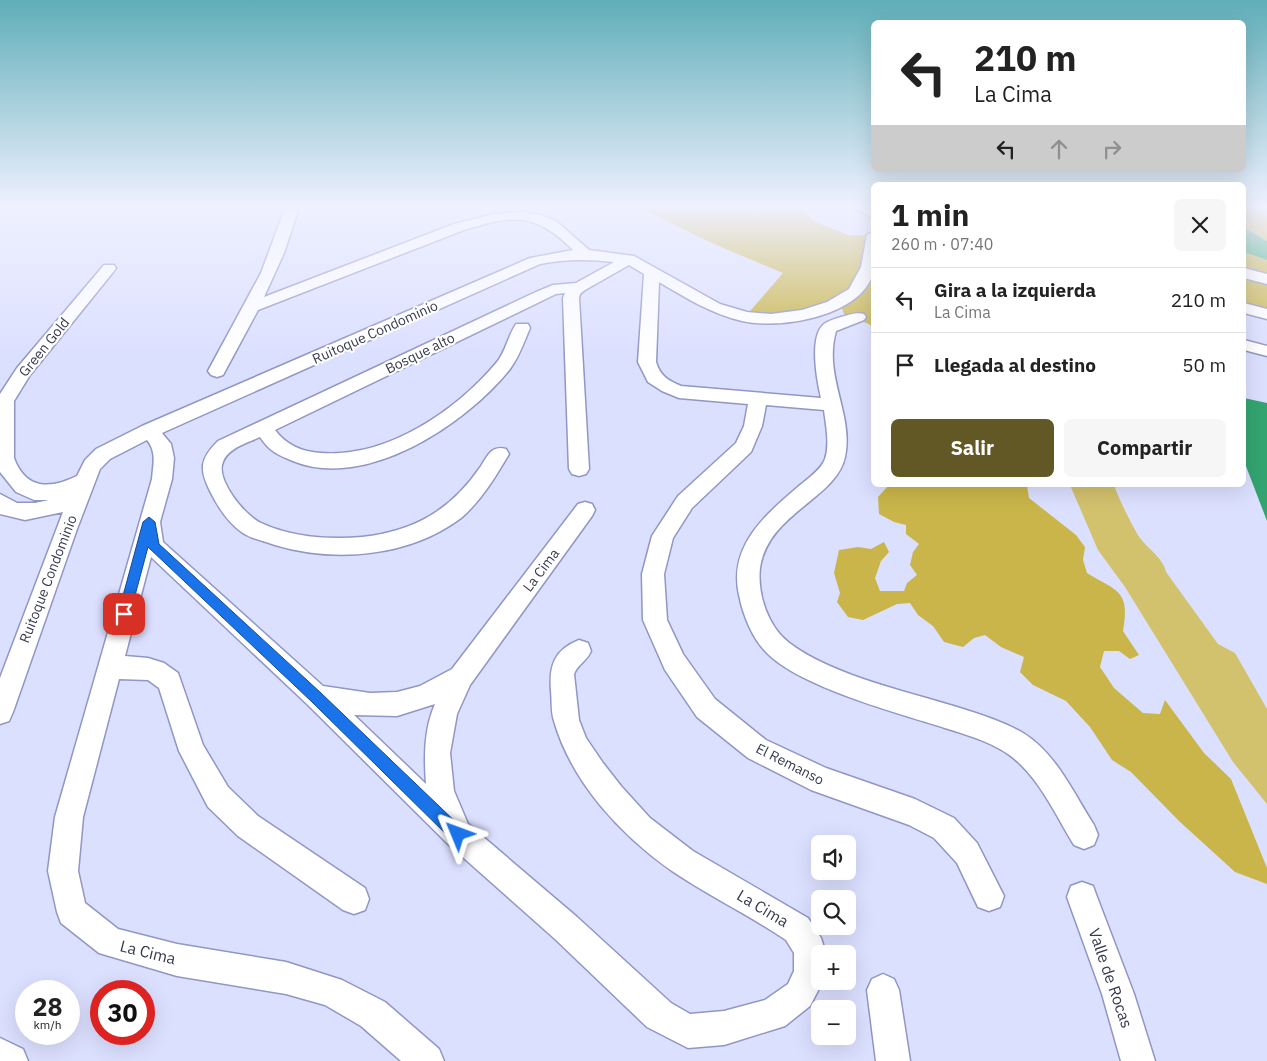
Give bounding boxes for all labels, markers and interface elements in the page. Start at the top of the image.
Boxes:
text: 210 m [974,35,1077,81]
icon: left [891,40,956,105]
text: La Cima [974,79,1052,108]
icon: left [992,135,1020,163]
icon: ahead [1045,135,1073,163]
icon: right [1098,135,1126,163]
text: 1 min [891,195,969,234]
button: close [1174,199,1226,251]
text: 260 m · 07:40 [891,234,993,254]
text: Gira a la izquierda [934,278,1096,302]
icon: left [891,286,919,314]
text: 210 m [1171,288,1226,312]
street label: Ruitoque Condominio [309,296,441,368]
text: La Cima [934,302,991,322]
street label: Green Gold [15,314,73,380]
street label: Bosque alto [382,328,458,377]
icon: arrive [891,351,919,379]
text: Llegada al destino [934,353,1096,377]
text: 50 m [1182,353,1226,377]
button: Salir [891,419,1054,477]
button: Compartir [1064,419,1226,477]
street label: Ruitoque Condominio [15,512,81,646]
street label: La Cima [519,544,563,595]
pin [103,593,145,635]
icon: arrive [110,600,138,628]
street label: El Remanso [753,739,827,789]
position arrow [431,807,483,859]
map controls [811,835,856,1045]
button: sound [811,835,856,880]
street label: La Cima [734,885,793,931]
button: search [811,890,856,935]
street label: Valle de Rocas [1085,925,1137,1031]
street label: La Cima [118,935,178,969]
button: + [811,945,856,990]
speed limit sign: 30 [90,980,155,1045]
text: 28 [32,990,63,1023]
button: − [811,1000,856,1045]
text: km/h [33,1017,62,1032]

